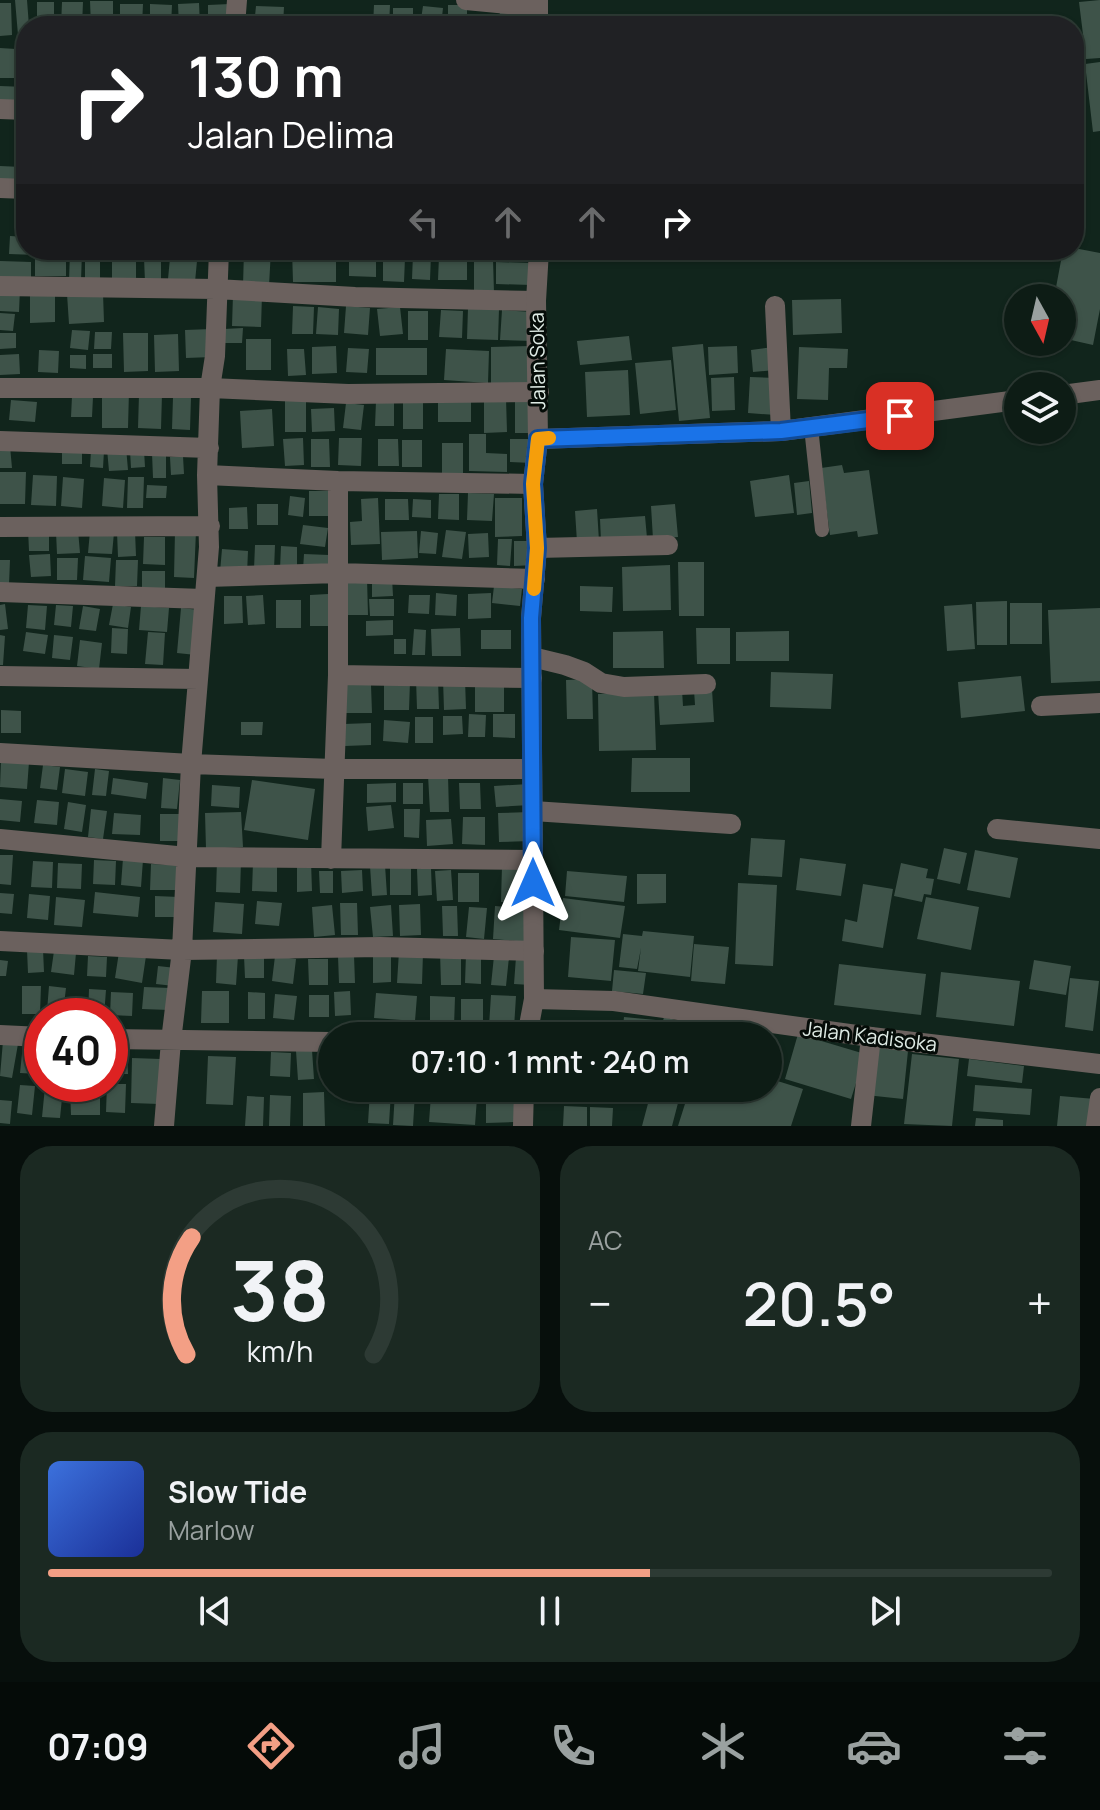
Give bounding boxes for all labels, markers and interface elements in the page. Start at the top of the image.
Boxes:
text: 130 m [188,37,344,114]
icon: right [56,48,160,152]
text: Jalan Delima [188,110,394,159]
icon: left [402,200,446,244]
icon: ahead [486,200,530,244]
icon: ahead [570,200,614,244]
icon: right [654,200,698,244]
north arrow [1004,284,1076,356]
map controls [1004,284,1076,444]
street label: Jalan Soka [523,312,551,410]
button: layers [1004,372,1076,444]
pin [866,382,934,450]
icon: arrive [878,394,922,438]
position arrow [491,841,575,925]
speed limit sign: 40 [24,998,128,1102]
street label: Jalan Kadisoka [801,1014,939,1058]
text: 07:10 · 1 mnt · 240 m [411,1041,689,1082]
text: AC [588,1222,623,1258]
text: 38 [230,1232,330,1346]
text: 20.5° [743,1262,896,1344]
text: − [588,1273,612,1333]
text: + [1027,1273,1052,1333]
text: km/h [247,1332,313,1371]
text: Slow Tide [168,1471,307,1512]
text: Marlow [168,1512,255,1548]
icon: previous [193,1589,237,1633]
icon: pause [528,1589,572,1633]
icon: next [863,1589,907,1633]
icon: directions [243,1718,299,1774]
icon: music [394,1718,450,1774]
icon: phone [545,1718,601,1774]
icon: climate [695,1718,751,1774]
icon: car [846,1718,902,1774]
icon: filters [997,1718,1053,1774]
text: 07:09 [47,1722,149,1771]

